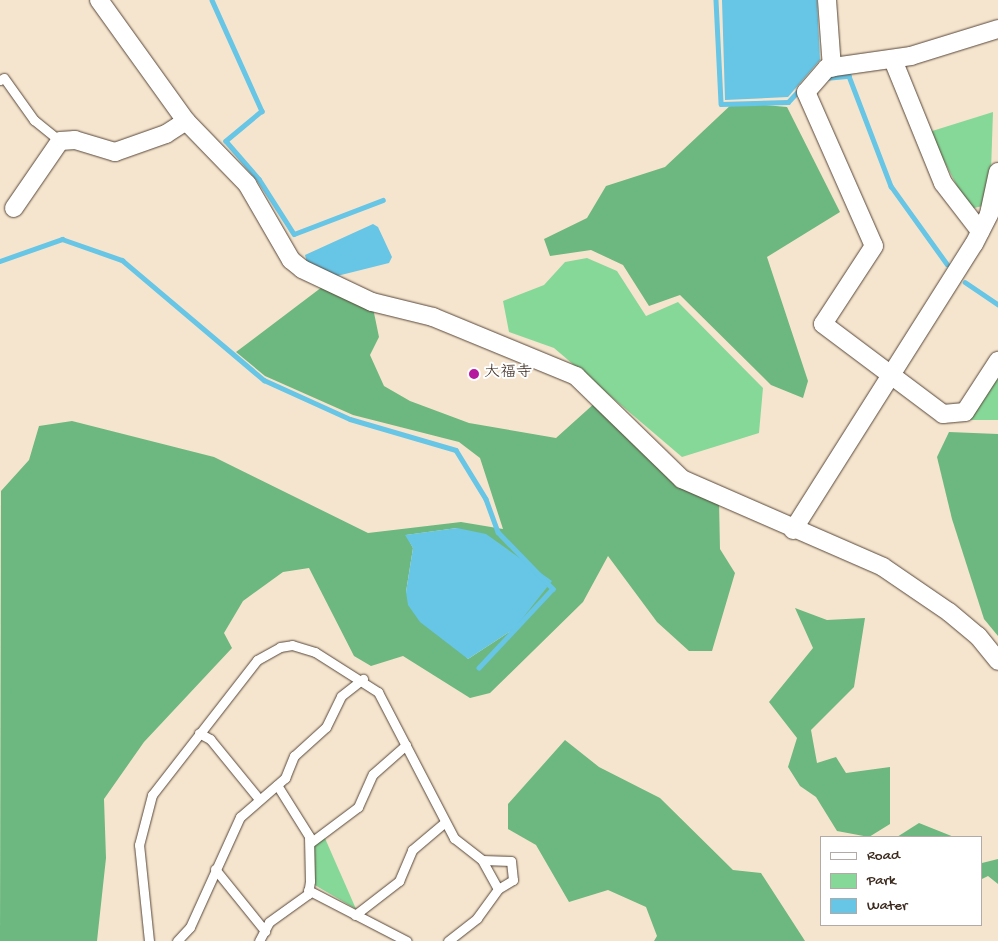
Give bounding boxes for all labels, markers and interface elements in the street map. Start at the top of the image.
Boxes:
place label: 大福寺 [484,364,532,384]
marker: 大福寺 [468,368,480,380]
legend [820,836,983,926]
text: Road [867,847,900,865]
text: Park [867,872,896,890]
text: Water [867,897,907,915]

